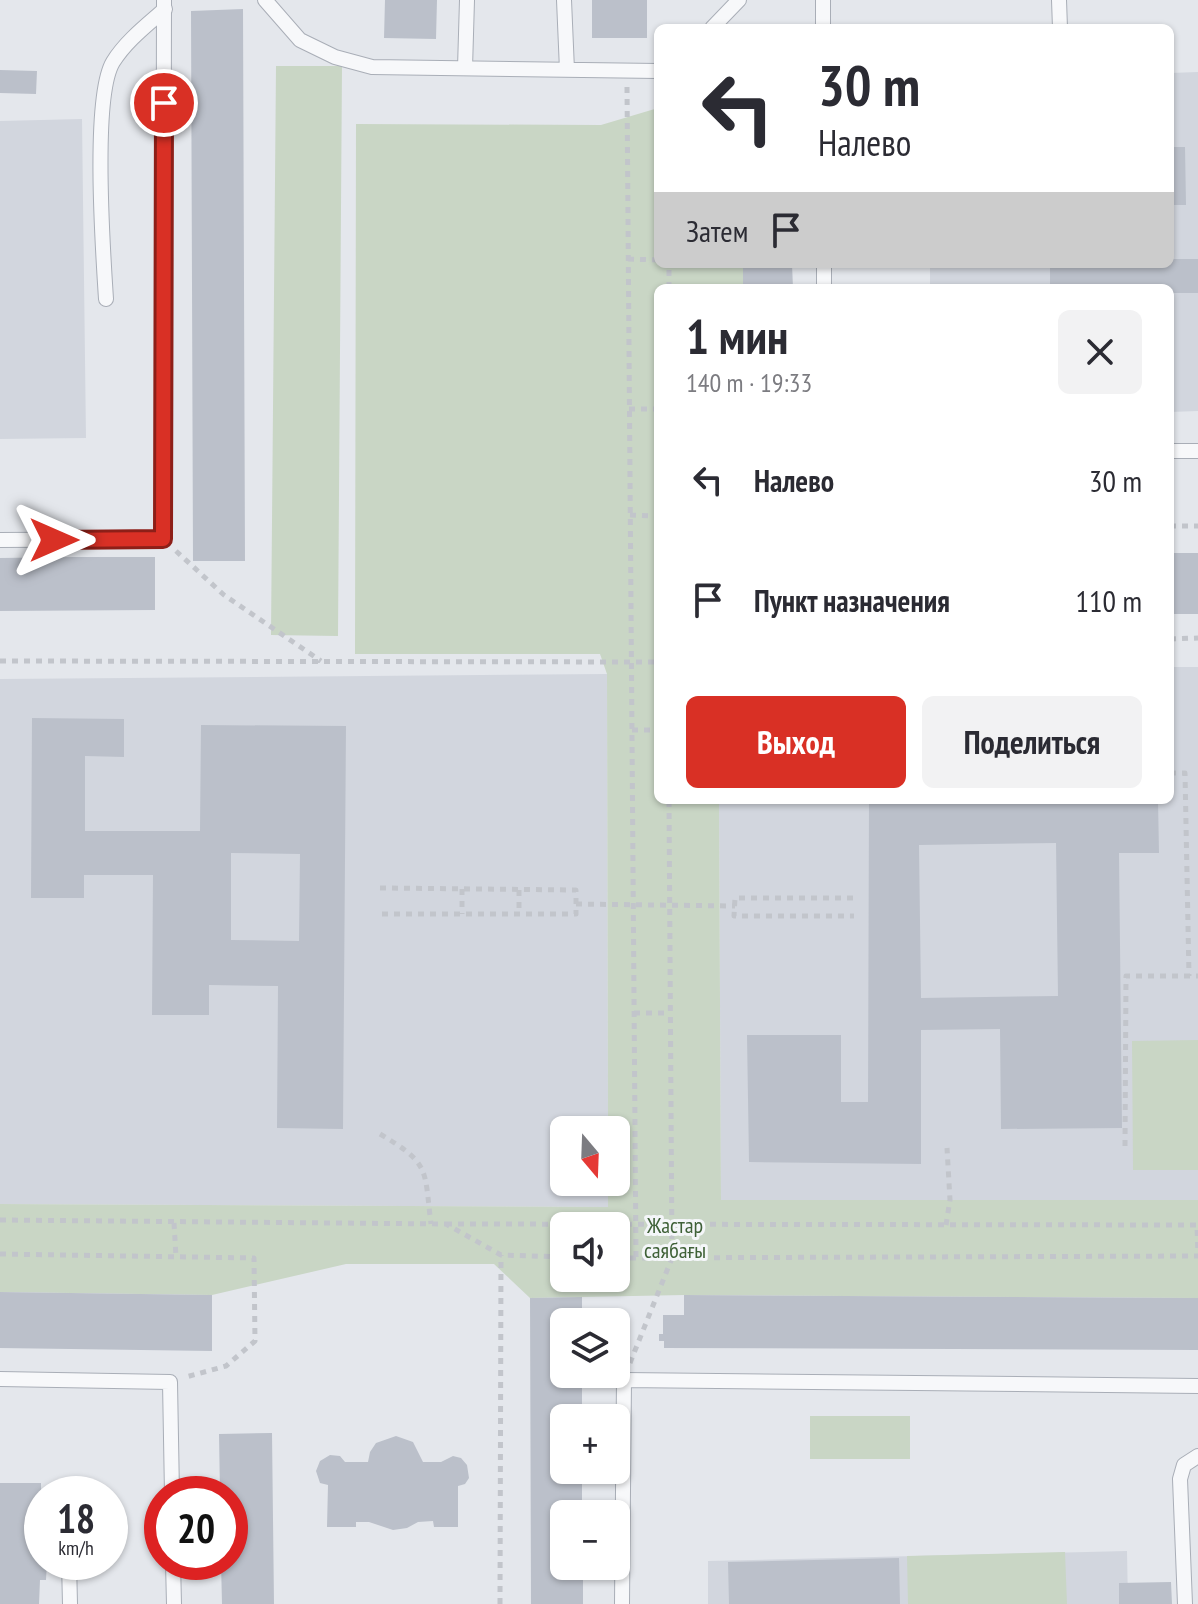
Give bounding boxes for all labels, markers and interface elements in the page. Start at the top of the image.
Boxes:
text: 30 m [818,49,920,121]
icon: left [686,56,790,160]
pin [130,69,198,137]
icon: arrive [142,81,186,125]
text: Налево [818,119,911,166]
icon: arrive [764,208,808,252]
text: Затем [686,211,748,250]
text: 1 мин [686,305,788,367]
button: close [1058,310,1142,394]
text: 140 m · 19:33 [686,366,812,399]
icon: left [686,458,730,502]
text: Налево [754,461,834,500]
text: 30 m [1089,461,1142,500]
position arrow [12,498,96,582]
icon: arrive [686,578,730,622]
text: Пункт назначения [754,581,950,620]
text: 110 m [1076,581,1142,620]
button: Выход [686,696,906,788]
button: Поделиться [922,696,1142,788]
north arrow [550,1116,630,1196]
map controls [550,1116,630,1580]
park label: Жастар саябағы [644,1211,706,1264]
button: sound [550,1212,630,1292]
button: layers [550,1308,630,1388]
button: + [550,1404,630,1484]
speed limit sign: 20 [144,1476,248,1580]
text: 18 [57,1492,95,1544]
button: − [550,1500,630,1580]
text: km/h [58,1535,94,1561]

